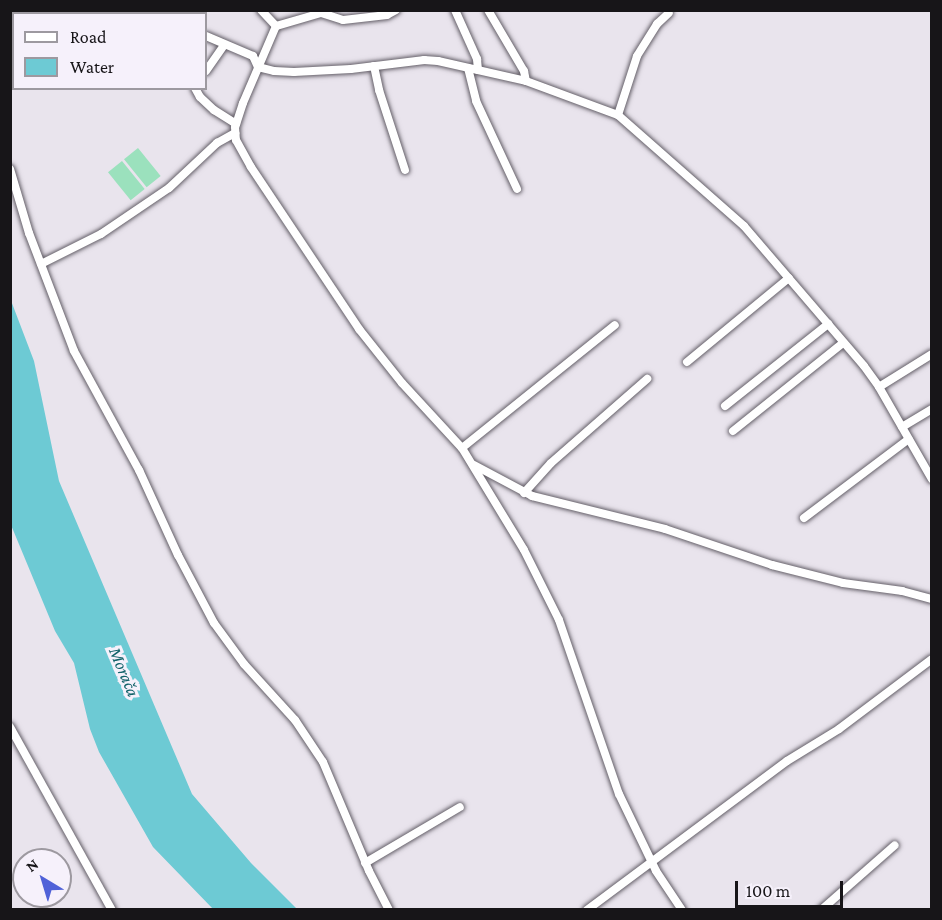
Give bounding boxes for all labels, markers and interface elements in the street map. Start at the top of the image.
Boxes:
legend [12,12,207,90]
text: Road [70,27,107,47]
text: Water [70,57,114,77]
water label: Morača [104,644,144,700]
north arrow [12,848,72,908]
text: N [22,855,41,875]
scale bar [738,869,846,907]
text: 100 m [746,881,790,901]

